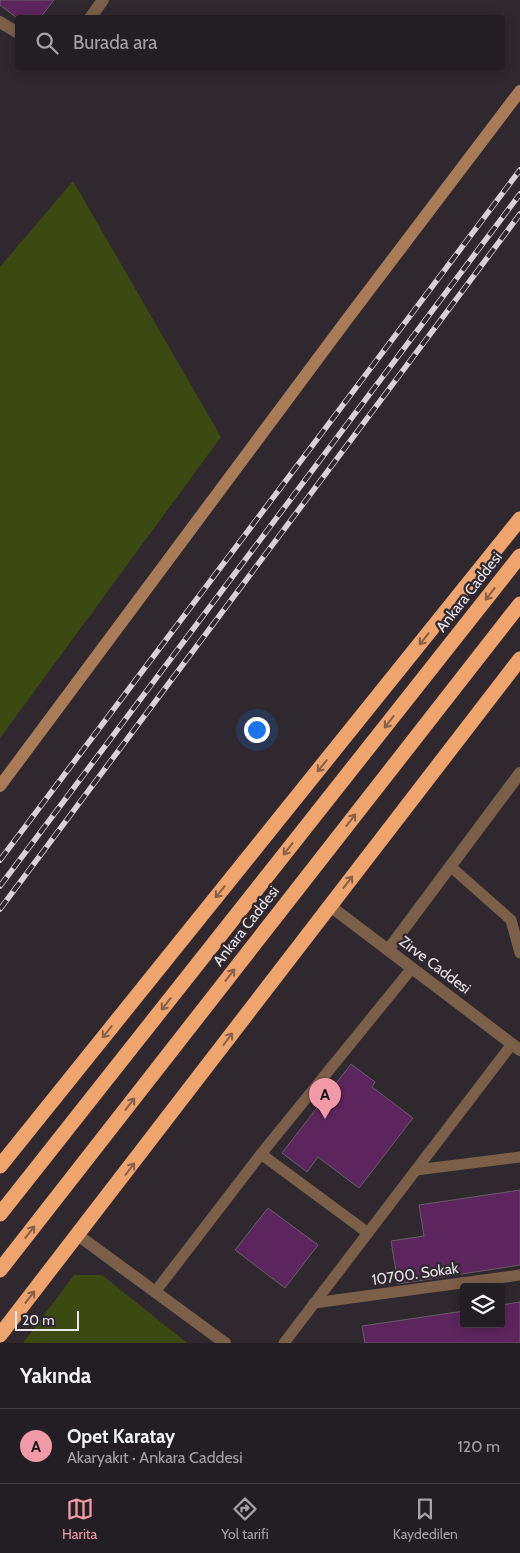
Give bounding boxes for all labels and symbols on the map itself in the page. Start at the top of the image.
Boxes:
street label: Ankara Caddesi [432,548,506,636]
one-way arrow [484,587,495,600]
one-way arrow [418,632,429,645]
one-way arrow [384,715,394,729]
your location [244,717,270,743]
one-way arrow [316,759,327,772]
one-way arrow [346,814,357,827]
one-way arrow [283,842,294,855]
one-way arrow [343,875,353,889]
street label: Ankara Caddesi [209,882,283,970]
one-way arrow [215,885,225,899]
street label: Zirve Caddesi [396,932,474,998]
one-way arrow [224,969,235,982]
one-way arrow [160,997,171,1010]
one-way arrow [102,1026,113,1039]
one-way arrow [223,1033,234,1046]
pin: A [309,1078,341,1119]
one-way arrow [125,1097,135,1111]
one-way arrow [124,1163,135,1176]
one-way arrow [25,1225,35,1239]
street label: 10700. Sokak [370,1259,460,1289]
one-way arrow [25,1291,36,1304]
scale bar [15,1308,79,1331]

